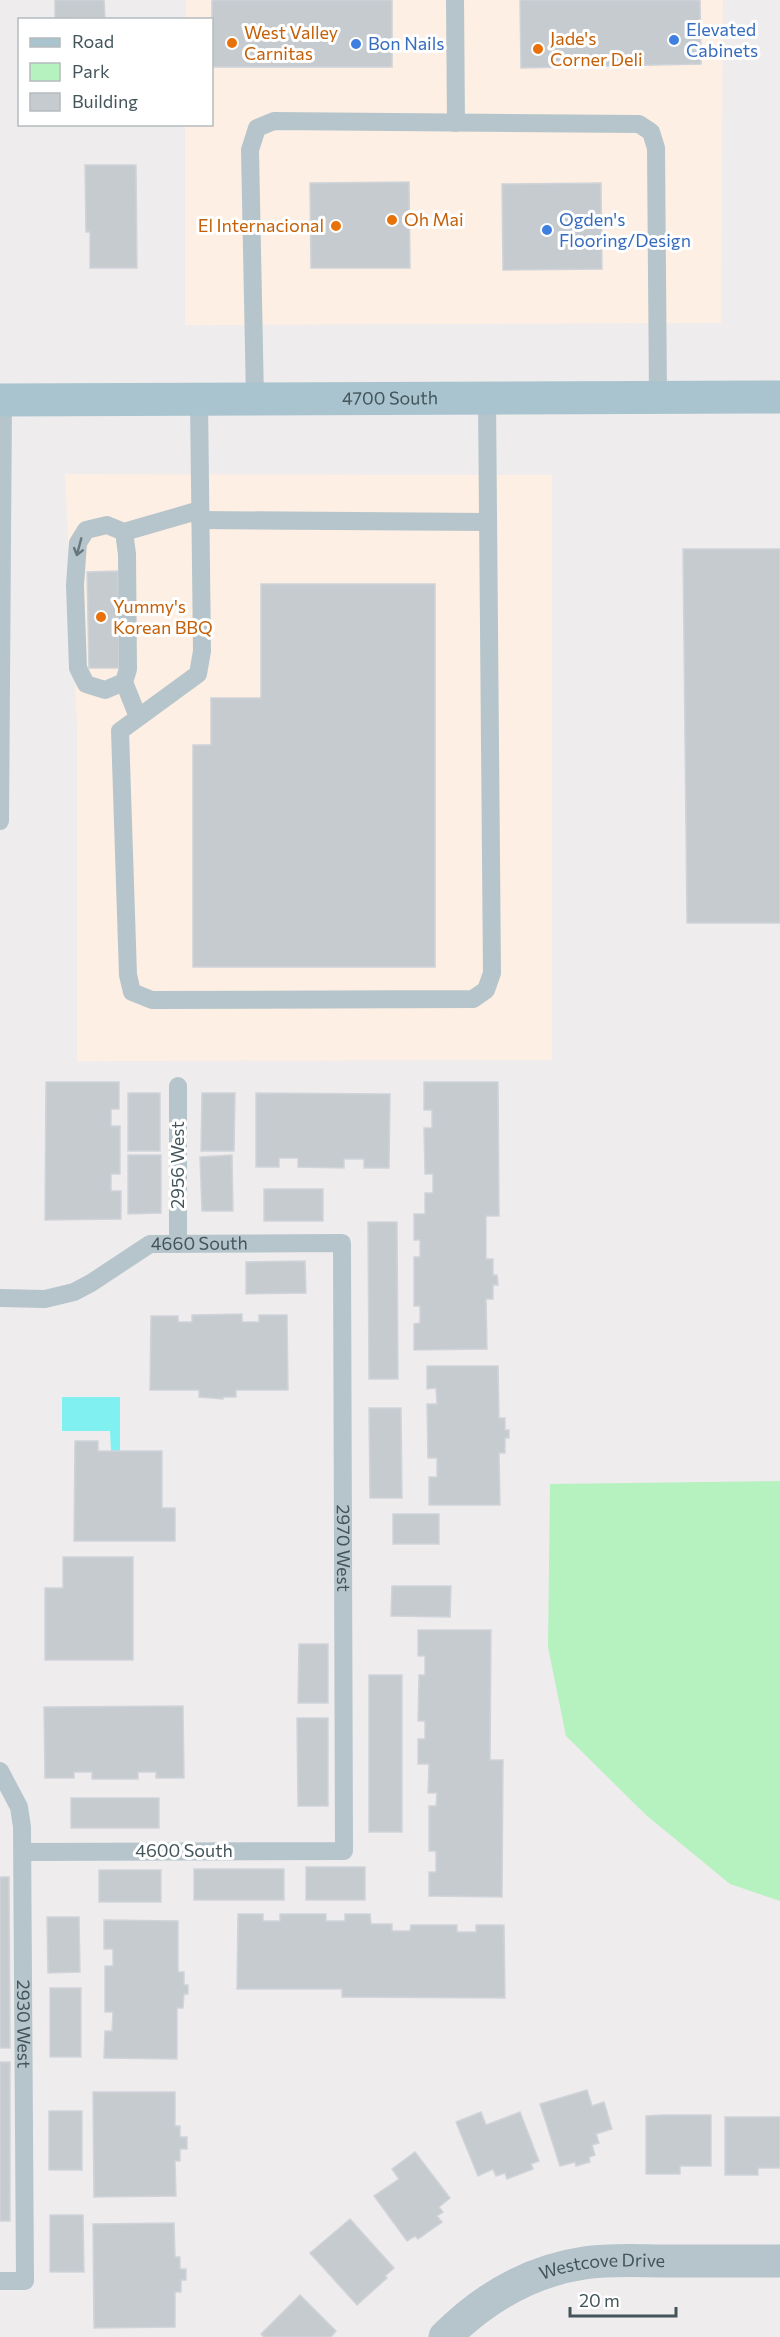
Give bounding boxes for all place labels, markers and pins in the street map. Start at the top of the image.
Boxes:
place label: Elevated Cabinets [686,18,758,61]
place label: West Valley Carnitas [244,21,338,64]
place label: Jade's Corner Deli [550,27,643,70]
place label: Bon Nails [368,32,445,54]
marker: Elevated Cabinets [667,33,681,47]
marker: West Valley Carnitas [225,36,239,50]
marker: Bon Nails [349,37,363,51]
marker: Jade's Corner Deli [531,42,545,56]
place label: Oh Mai [404,208,464,230]
place label: Ogden's Flooring/Design [559,208,691,251]
marker: Oh Mai [385,213,399,227]
place label: El Internacional [198,214,324,236]
marker: El Internacional [329,219,343,233]
marker: Ogden's Flooring/Design [540,223,554,237]
place label: Yummy's Korean BBQ [113,595,213,638]
marker: Yummy's Korean BBQ [94,610,108,624]

